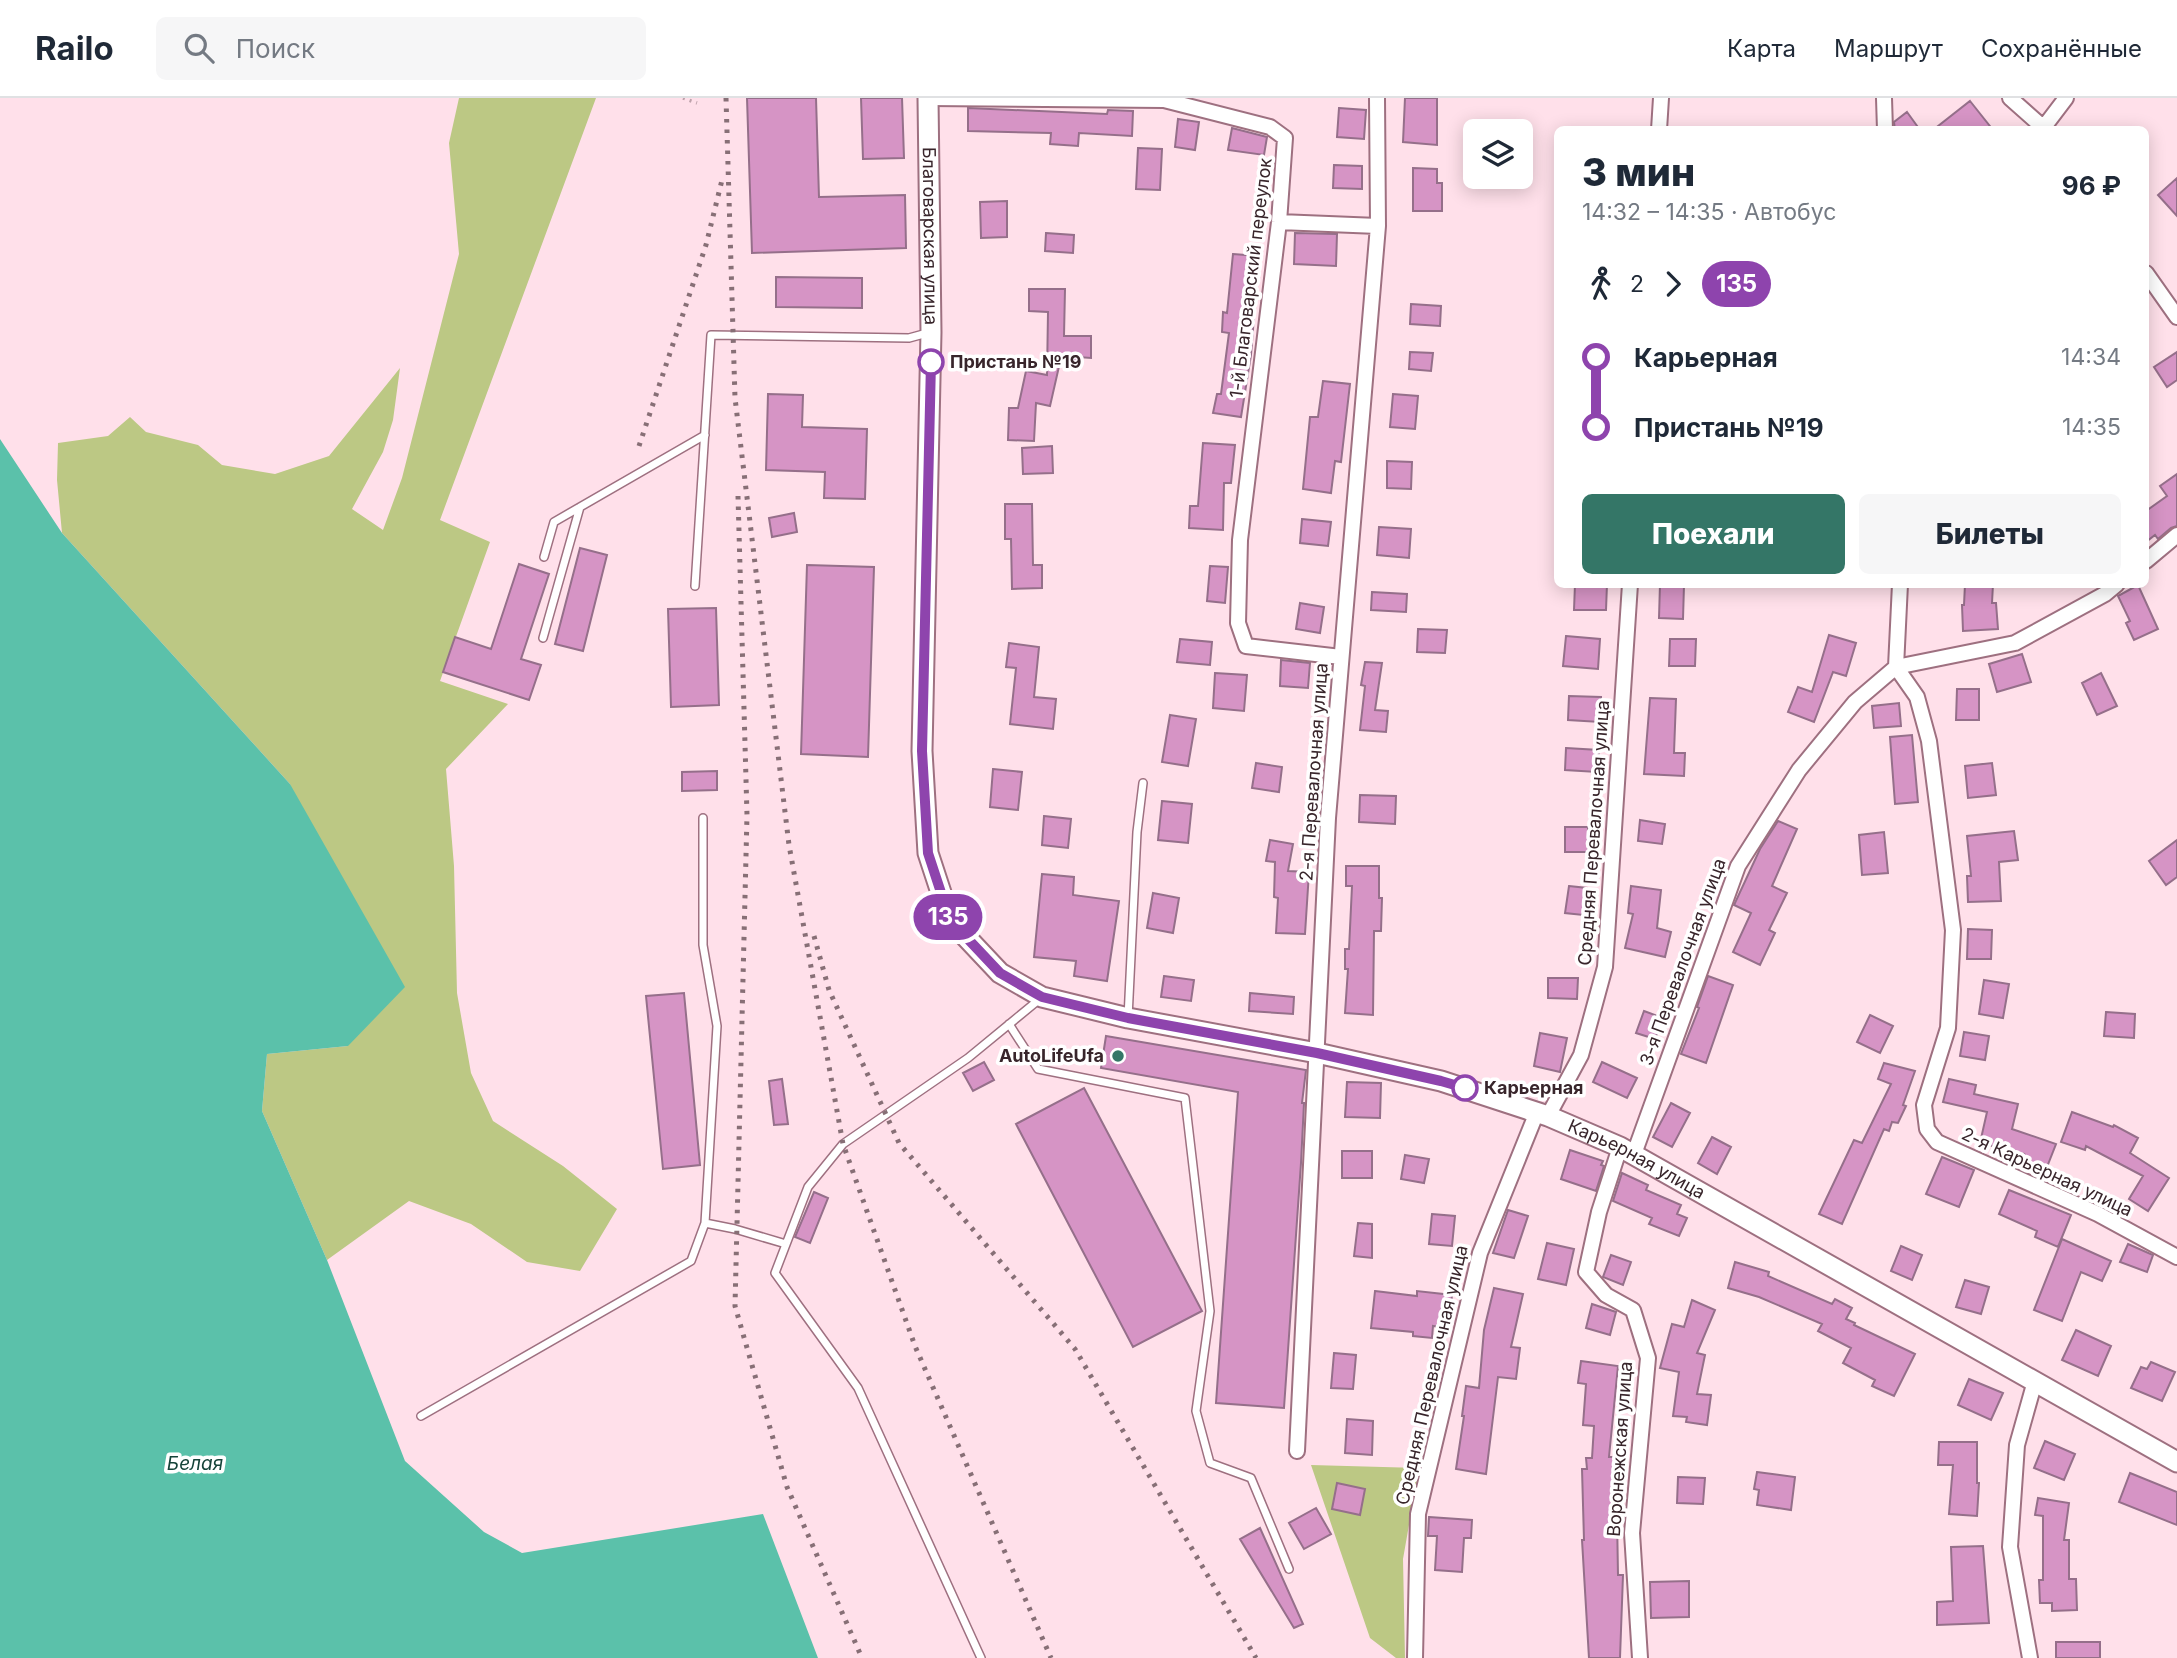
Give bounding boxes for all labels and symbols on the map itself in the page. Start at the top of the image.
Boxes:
street label: Благоварская улица [919,147,942,325]
street label: 1-й Благоварский переулок [1225,156,1276,399]
marker: Пристань №19 [918,349,944,375]
place label: Пристань №19 [950,351,1081,372]
street label: 2-я Перевалочная улица [1295,662,1332,882]
street label: Средняя Перевалочная улица [1574,700,1613,966]
street label: 3-я Перевалочная улица [1635,855,1730,1068]
line badge: 135 [908,894,988,940]
place label: AutoLifeUfa [999,1045,1104,1066]
marker: AutoLifeUfa [1110,1048,1126,1064]
marker: Карьерная [1452,1075,1478,1101]
place label: Карьерная [1484,1077,1583,1098]
street label: Карьерная улица [1565,1115,1709,1203]
street label: 2-я Карьерная улица [1958,1123,2136,1220]
street label: Средняя Перевалочная улица [1391,1243,1472,1507]
street label: Воронежская улица [1603,1361,1636,1537]
water label: Белая [167,1452,223,1475]

